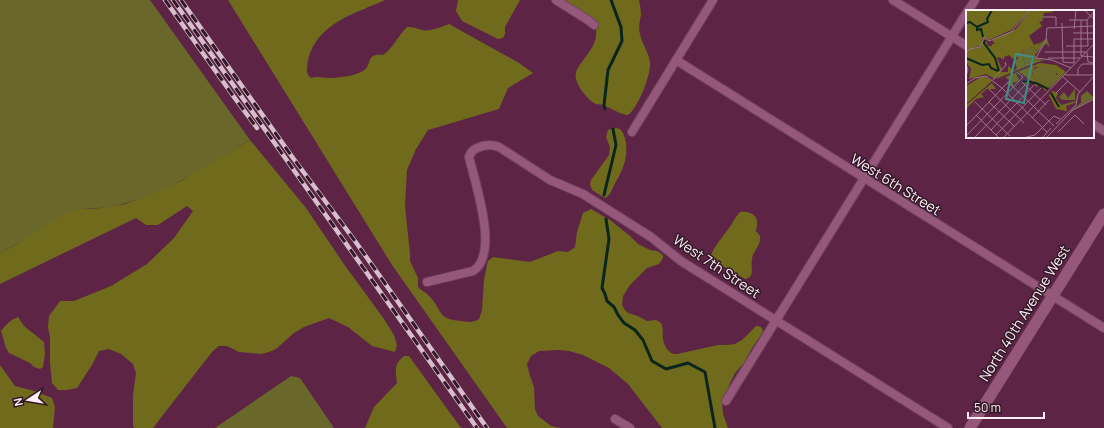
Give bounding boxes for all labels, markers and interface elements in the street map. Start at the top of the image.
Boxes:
inset map [966,10,1094,138]
street label: West 6th Street [847,149,945,219]
street label: West 7th Street [670,230,765,302]
street label: North 40th Avenue West [974,241,1074,385]
north arrow [8,380,48,420]
scale bar [968,394,1044,420]
text: N [10,397,26,408]
text: 50 m [974,399,1001,416]

